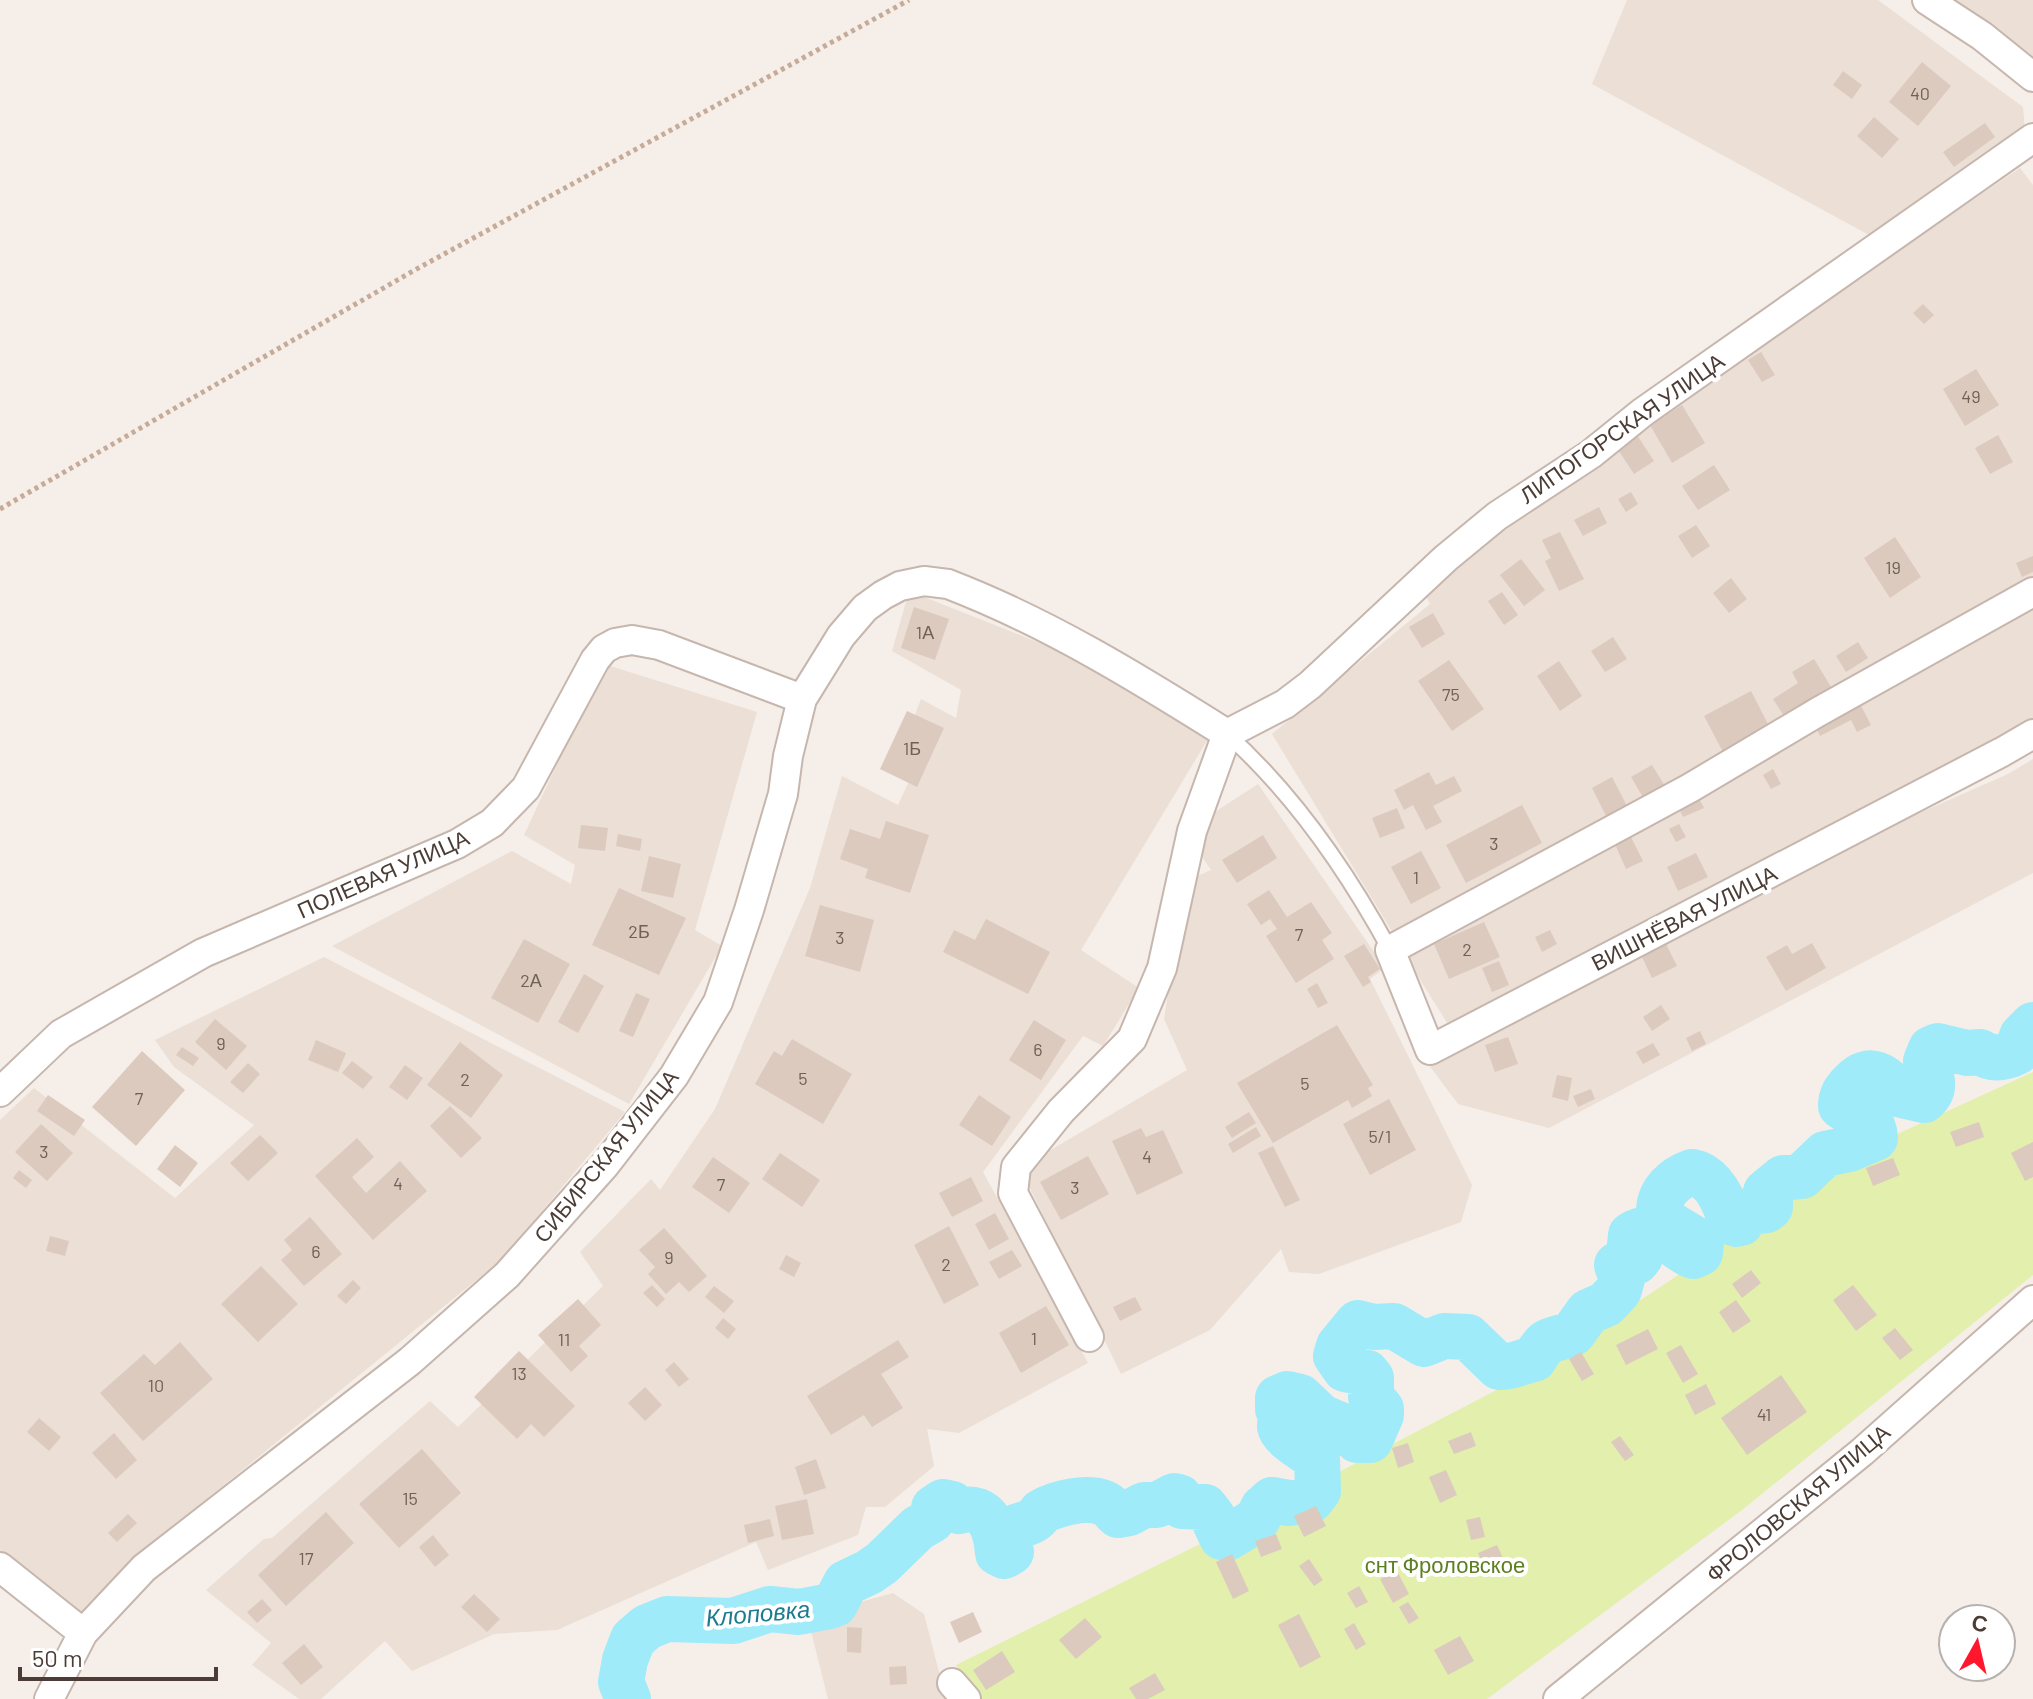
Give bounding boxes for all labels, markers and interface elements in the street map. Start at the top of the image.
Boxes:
house number: 40 [1910,82,1930,104]
street label: ЛИПОГОРСКАЯ УЛИЦА [1514,347,1729,508]
house number: 49 [1961,385,1981,407]
house number: 19 [1885,556,1901,578]
house number: 1А [916,621,934,643]
house number: 75 [1442,683,1460,705]
house number: 1Б [903,737,921,759]
street label: ПОЛЕВАЯ УЛИЦА [293,823,473,924]
house number: 3 [1489,832,1499,854]
street label: ВИШНЁВАЯ УЛИЦА [1587,859,1781,976]
house number: 1 [1413,866,1419,888]
house number: 2Б [628,920,650,942]
house number: 7 [1295,923,1304,945]
house number: 3 [835,926,845,948]
house number: 2 [1462,938,1472,960]
house number: 2А [520,969,542,991]
house number: 9 [216,1032,226,1054]
house number: 6 [1033,1038,1043,1060]
street label: СИБИРСКАЯ УЛИЦА [528,1064,684,1248]
house number: 5 [798,1067,808,1089]
house number: 2 [460,1068,470,1090]
house number: 5 [1300,1072,1310,1094]
house number: 7 [135,1087,144,1109]
house number: 5/1 [1369,1125,1391,1147]
house number: 3 [39,1140,49,1162]
house number: 4 [1142,1145,1152,1167]
house number: 4 [393,1172,403,1194]
house number: 7 [717,1173,726,1195]
house number: 3 [1070,1176,1080,1198]
house number: 6 [311,1240,321,1262]
house number: 9 [664,1246,674,1268]
house number: 2 [941,1253,951,1275]
house number: 1 [1031,1327,1037,1349]
house number: 11 [558,1328,570,1350]
house number: 13 [511,1362,527,1384]
house number: 10 [148,1374,164,1396]
house number: 41 [1757,1403,1771,1425]
street label: ФРОЛОВСКАЯ УЛИЦА [1700,1418,1895,1587]
house number: 15 [402,1487,418,1509]
house number: 17 [299,1547,314,1569]
park label: снт Фроловское [1365,1551,1525,1578]
water label: Клоповка [704,1593,811,1632]
north arrow [1937,1603,2017,1683]
text: С [1970,1608,1990,1636]
scale bar [20,1631,216,1681]
text: 50 m [32,1643,83,1672]

